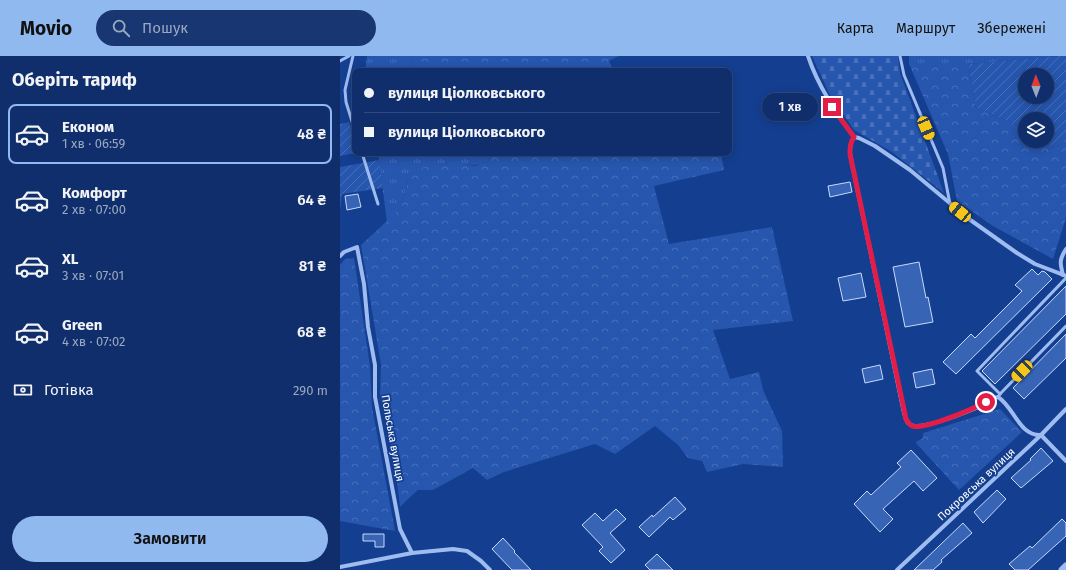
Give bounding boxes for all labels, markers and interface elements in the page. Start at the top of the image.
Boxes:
search box [96,10,376,46]
text: Movio [20,17,72,40]
icon: search [110,17,132,39]
text: Пошук [142,19,188,37]
text: Карта [837,20,874,37]
text: Маршрут [896,20,955,37]
text: Збережені [977,20,1046,37]
north arrow [1018,68,1054,104]
map controls [1018,68,1054,148]
text: Оберіть тариф [12,69,137,91]
text: вулиця Ціолковського [388,84,545,102]
callout: 1 хв [762,93,818,121]
route end [823,98,841,116]
text: 1 хв [779,99,801,114]
button: layers [1018,112,1054,148]
car [916,115,936,141]
icon: car [14,116,50,152]
text: Економ [62,118,114,136]
text: вулиця Ціолковського [388,123,545,141]
text: 48 ₴ [297,125,326,143]
text: 1 хв · 06:59 [62,136,125,151]
icon: car [14,182,50,218]
text: Комфорт [62,184,127,202]
text: 64 ₴ [297,191,326,209]
car [947,200,973,224]
text: 2 хв · 07:00 [62,202,126,217]
icon: car [14,248,50,284]
text: XL [62,250,78,268]
text: 81 ₴ [299,257,326,275]
text: 3 хв · 07:01 [62,268,124,283]
icon: car [14,314,50,350]
text: Green [62,316,102,334]
text: 68 ₴ [297,323,326,341]
text: 4 хв · 07:02 [62,334,125,349]
car [1009,358,1035,384]
icon: cash [12,379,34,401]
text: Готівка [44,381,94,399]
text: 290 m [293,383,328,398]
route start [977,393,995,411]
street label: Польська вулиця [378,394,407,483]
street label: Покровська вулиця [935,445,1018,524]
button: Замовити [12,516,328,562]

